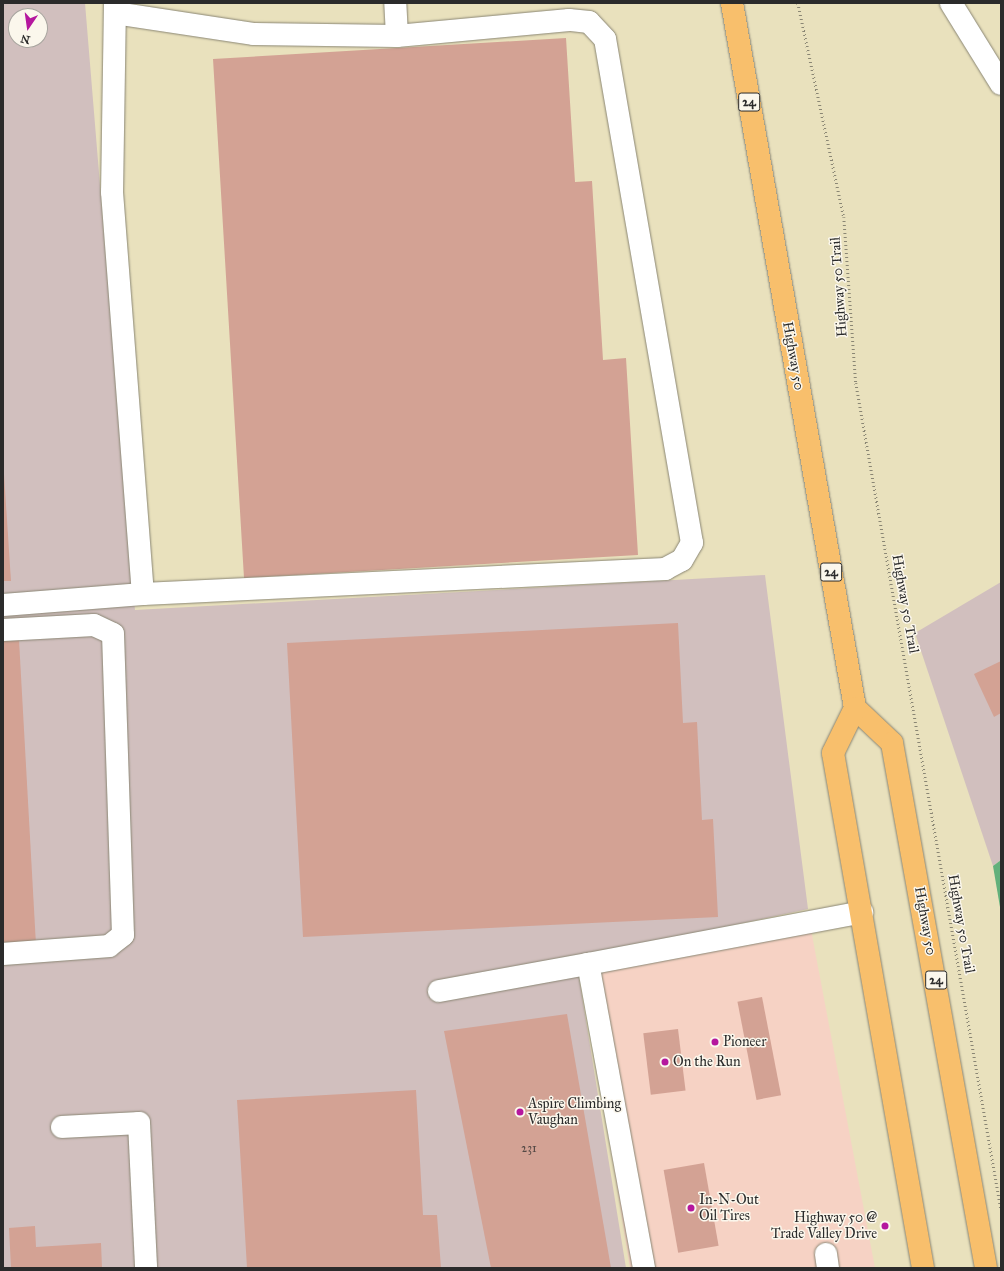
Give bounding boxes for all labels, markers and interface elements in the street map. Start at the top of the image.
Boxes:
north arrow [8,8,48,48]
text: N [19,32,31,47]
road number: 24 [738,91,760,113]
street label: Highway 50 Trail [827,236,851,338]
street label: Highway 50 [779,320,807,392]
street label: Highway 50 Trail [888,553,922,655]
road number: 24 [820,561,842,583]
street label: Highway 50 Trail [944,873,978,975]
street label: Highway 50 [911,885,939,957]
road number: 24 [925,969,947,991]
place label: Pioneer [723,1034,766,1050]
marker: Pioneer [710,1037,720,1047]
place label: On the Run [673,1054,741,1070]
marker: On the Run [660,1057,670,1067]
place label: Aspire Climbing Vaughan [528,1096,621,1128]
marker: Aspire Climbing Vaughan [515,1107,525,1117]
house number: 231 [521,1142,537,1156]
place label: In-N-Out Oil Tires [699,1192,759,1224]
marker: In-N-Out Oil Tires [686,1203,696,1213]
place label: Highway 50 @ Trade Valley Drive [771,1210,877,1242]
marker: Highway 50 @ Trade Valley Drive [880,1221,890,1231]

